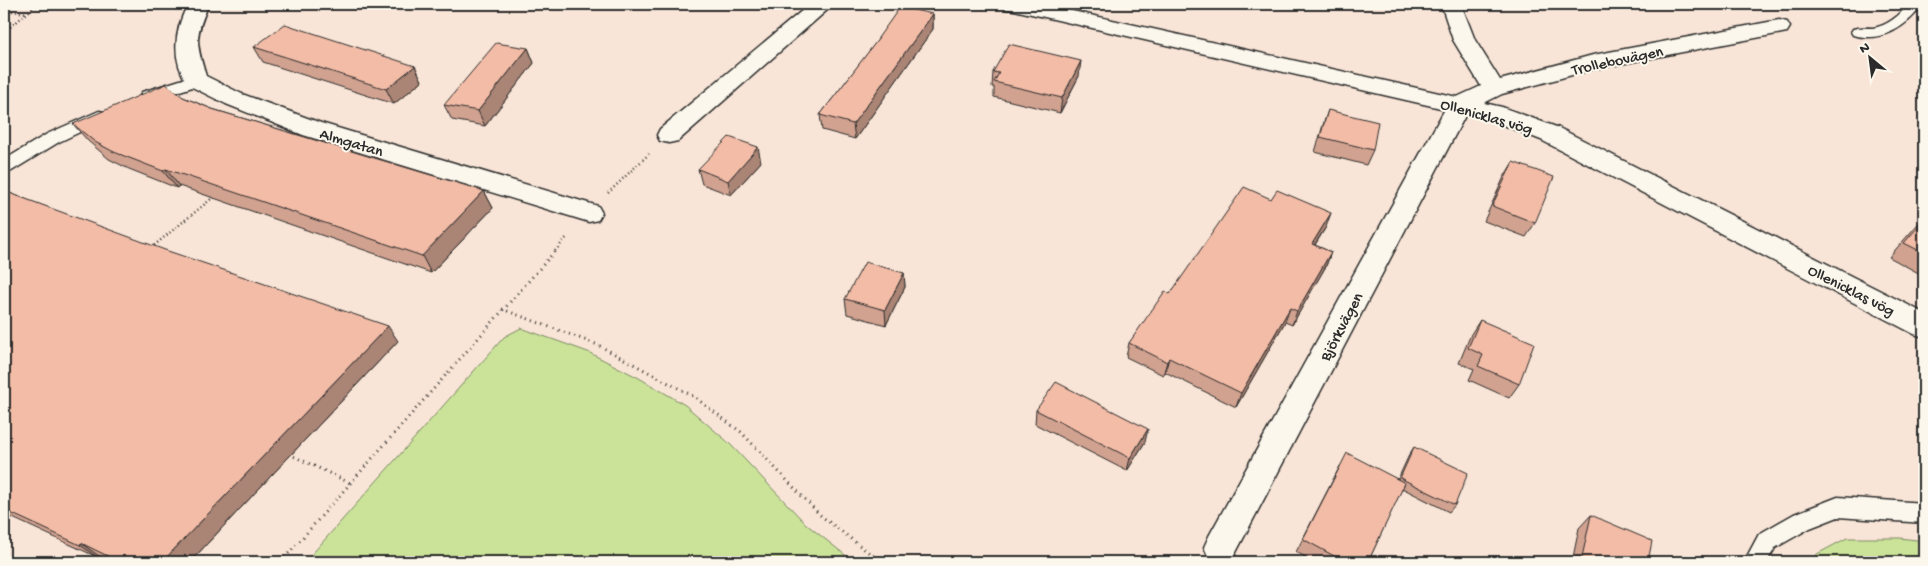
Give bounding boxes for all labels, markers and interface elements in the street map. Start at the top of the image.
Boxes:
north arrow [1846,32,1896,82]
text: N [1857,39,1873,58]
street label: Trollebovägen [1569,43,1666,82]
street label: Ollenicklas vög [1438,96,1534,141]
street label: Almgatan [317,126,385,163]
street label: Ollenicklas vög [1804,262,1897,322]
street label: Björkvägen [1317,290,1369,366]

